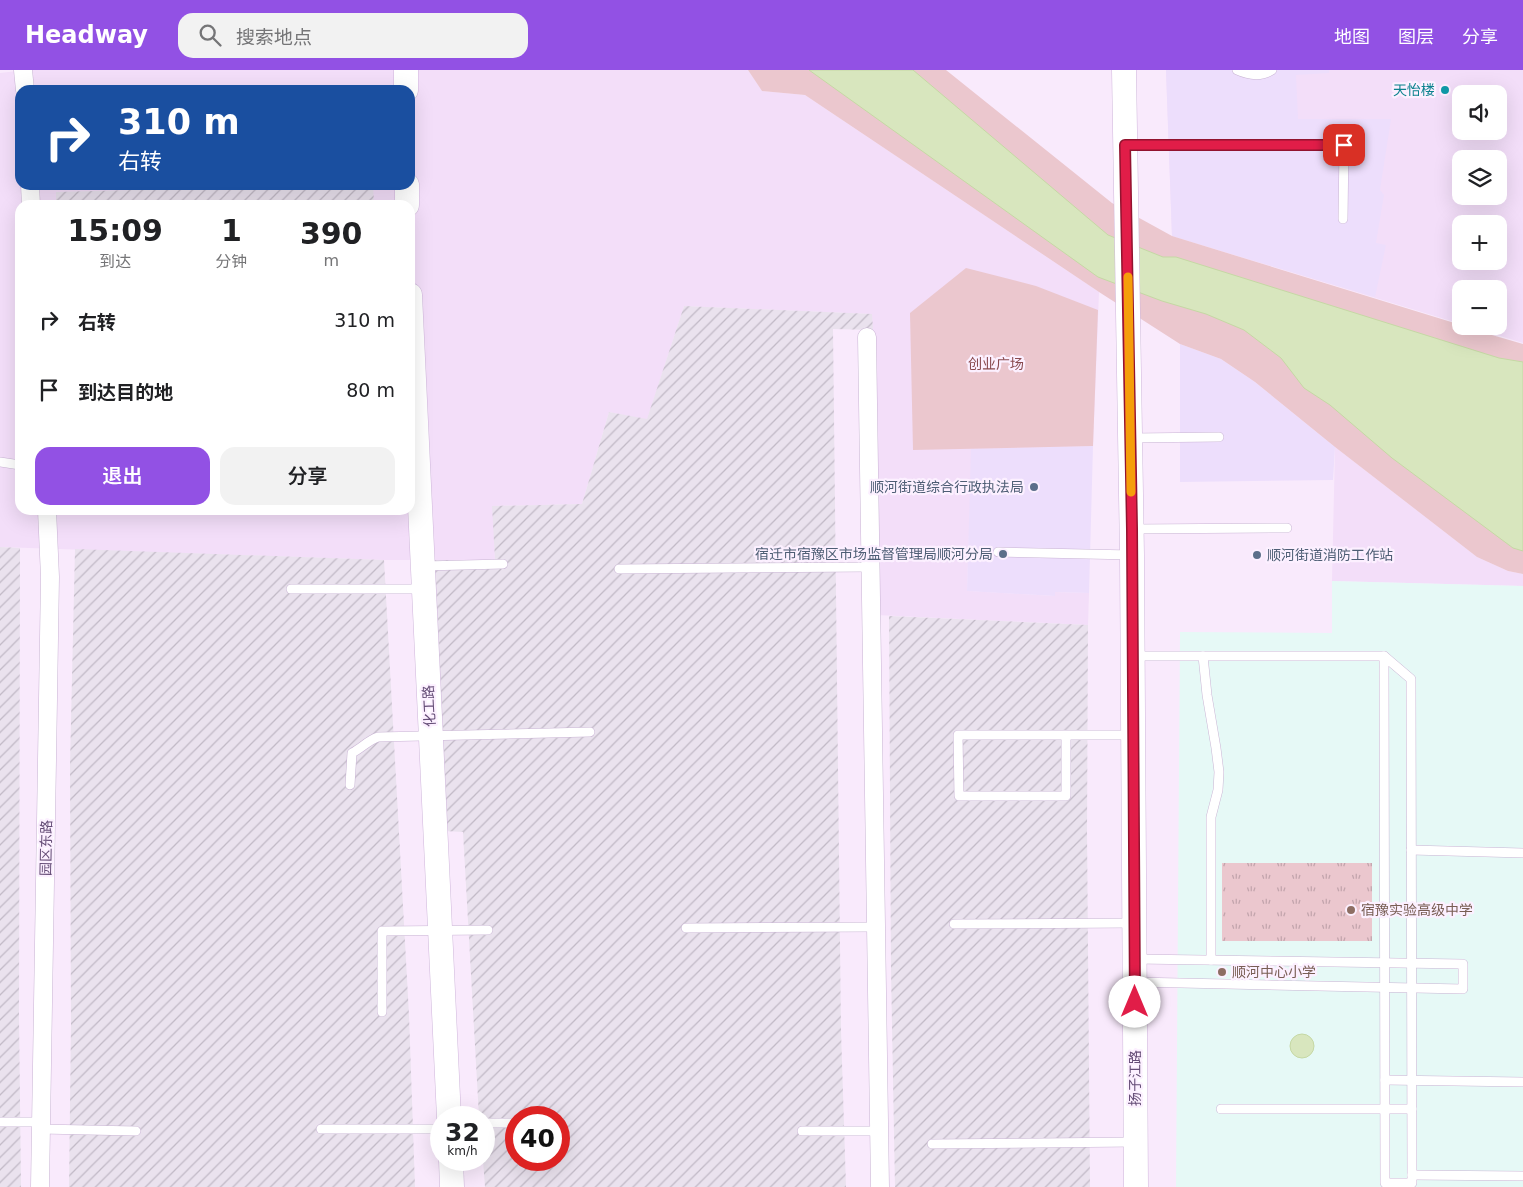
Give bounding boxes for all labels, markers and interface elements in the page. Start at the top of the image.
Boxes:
search box [178,13,528,58]
text: Headway [25,21,148,49]
icon: search [196,21,224,49]
text: 搜索地点 [236,26,312,48]
text: 地图 [1334,26,1370,47]
text: 图层 [1398,26,1434,47]
text: 分享 [1462,26,1498,47]
place label: 天怡楼 [1393,82,1435,98]
marker: 天怡楼 [1439,84,1451,96]
map controls [1452,85,1507,335]
button: sound [1452,85,1507,140]
text: 310 m [118,102,240,142]
icon: right [35,105,100,170]
pin [1323,124,1365,166]
icon: arrive [1330,131,1358,159]
text: 右转 [118,149,162,174]
button: layers [1452,150,1507,205]
text: 15:09 [67,213,163,248]
text: 1 [221,213,242,248]
button: + [1452,215,1507,270]
text: 390 [300,216,363,251]
text: m [323,251,339,270]
text: 到达 [99,252,131,271]
text: 分钟 [215,252,247,271]
button: − [1452,280,1507,335]
icon: right [35,306,63,334]
text: 310 m [334,309,395,331]
text: 右转 [78,311,116,333]
park label: 创业广场 [968,356,1024,372]
icon: arrive [35,376,63,404]
text: 80 m [346,379,395,401]
text: 到达目的地 [78,381,173,403]
button: 退出 [35,447,210,505]
button: 分享 [220,447,395,505]
place label: 顺河街道综合行政执法局 [870,479,1024,495]
marker: 顺河街道综合行政执法局 [1028,481,1040,493]
place label: 宿迁市宿豫区市场监督管理局顺河分局 [755,546,993,562]
place label: 顺河街道消防工作站 [1267,547,1393,563]
marker: 宿迁市宿豫区市场监督管理局顺河分局 [997,548,1009,560]
marker: 顺河街道消防工作站 [1251,549,1263,561]
street label: 化工路 [420,685,438,727]
street label: 园区东路 [38,820,54,876]
place label: 宿豫实验高级中学 [1361,902,1473,918]
marker: 宿豫实验高级中学 [1345,904,1357,916]
place label: 顺河中心小学 [1232,964,1316,980]
marker: 顺河中心小学 [1216,966,1228,978]
position arrow [1108,975,1160,1027]
street label: 扬子江路 [1127,1050,1143,1106]
speed limit sign: 40 [505,1106,570,1171]
text: 32 [445,1118,480,1147]
text: km/h [447,1144,478,1158]

